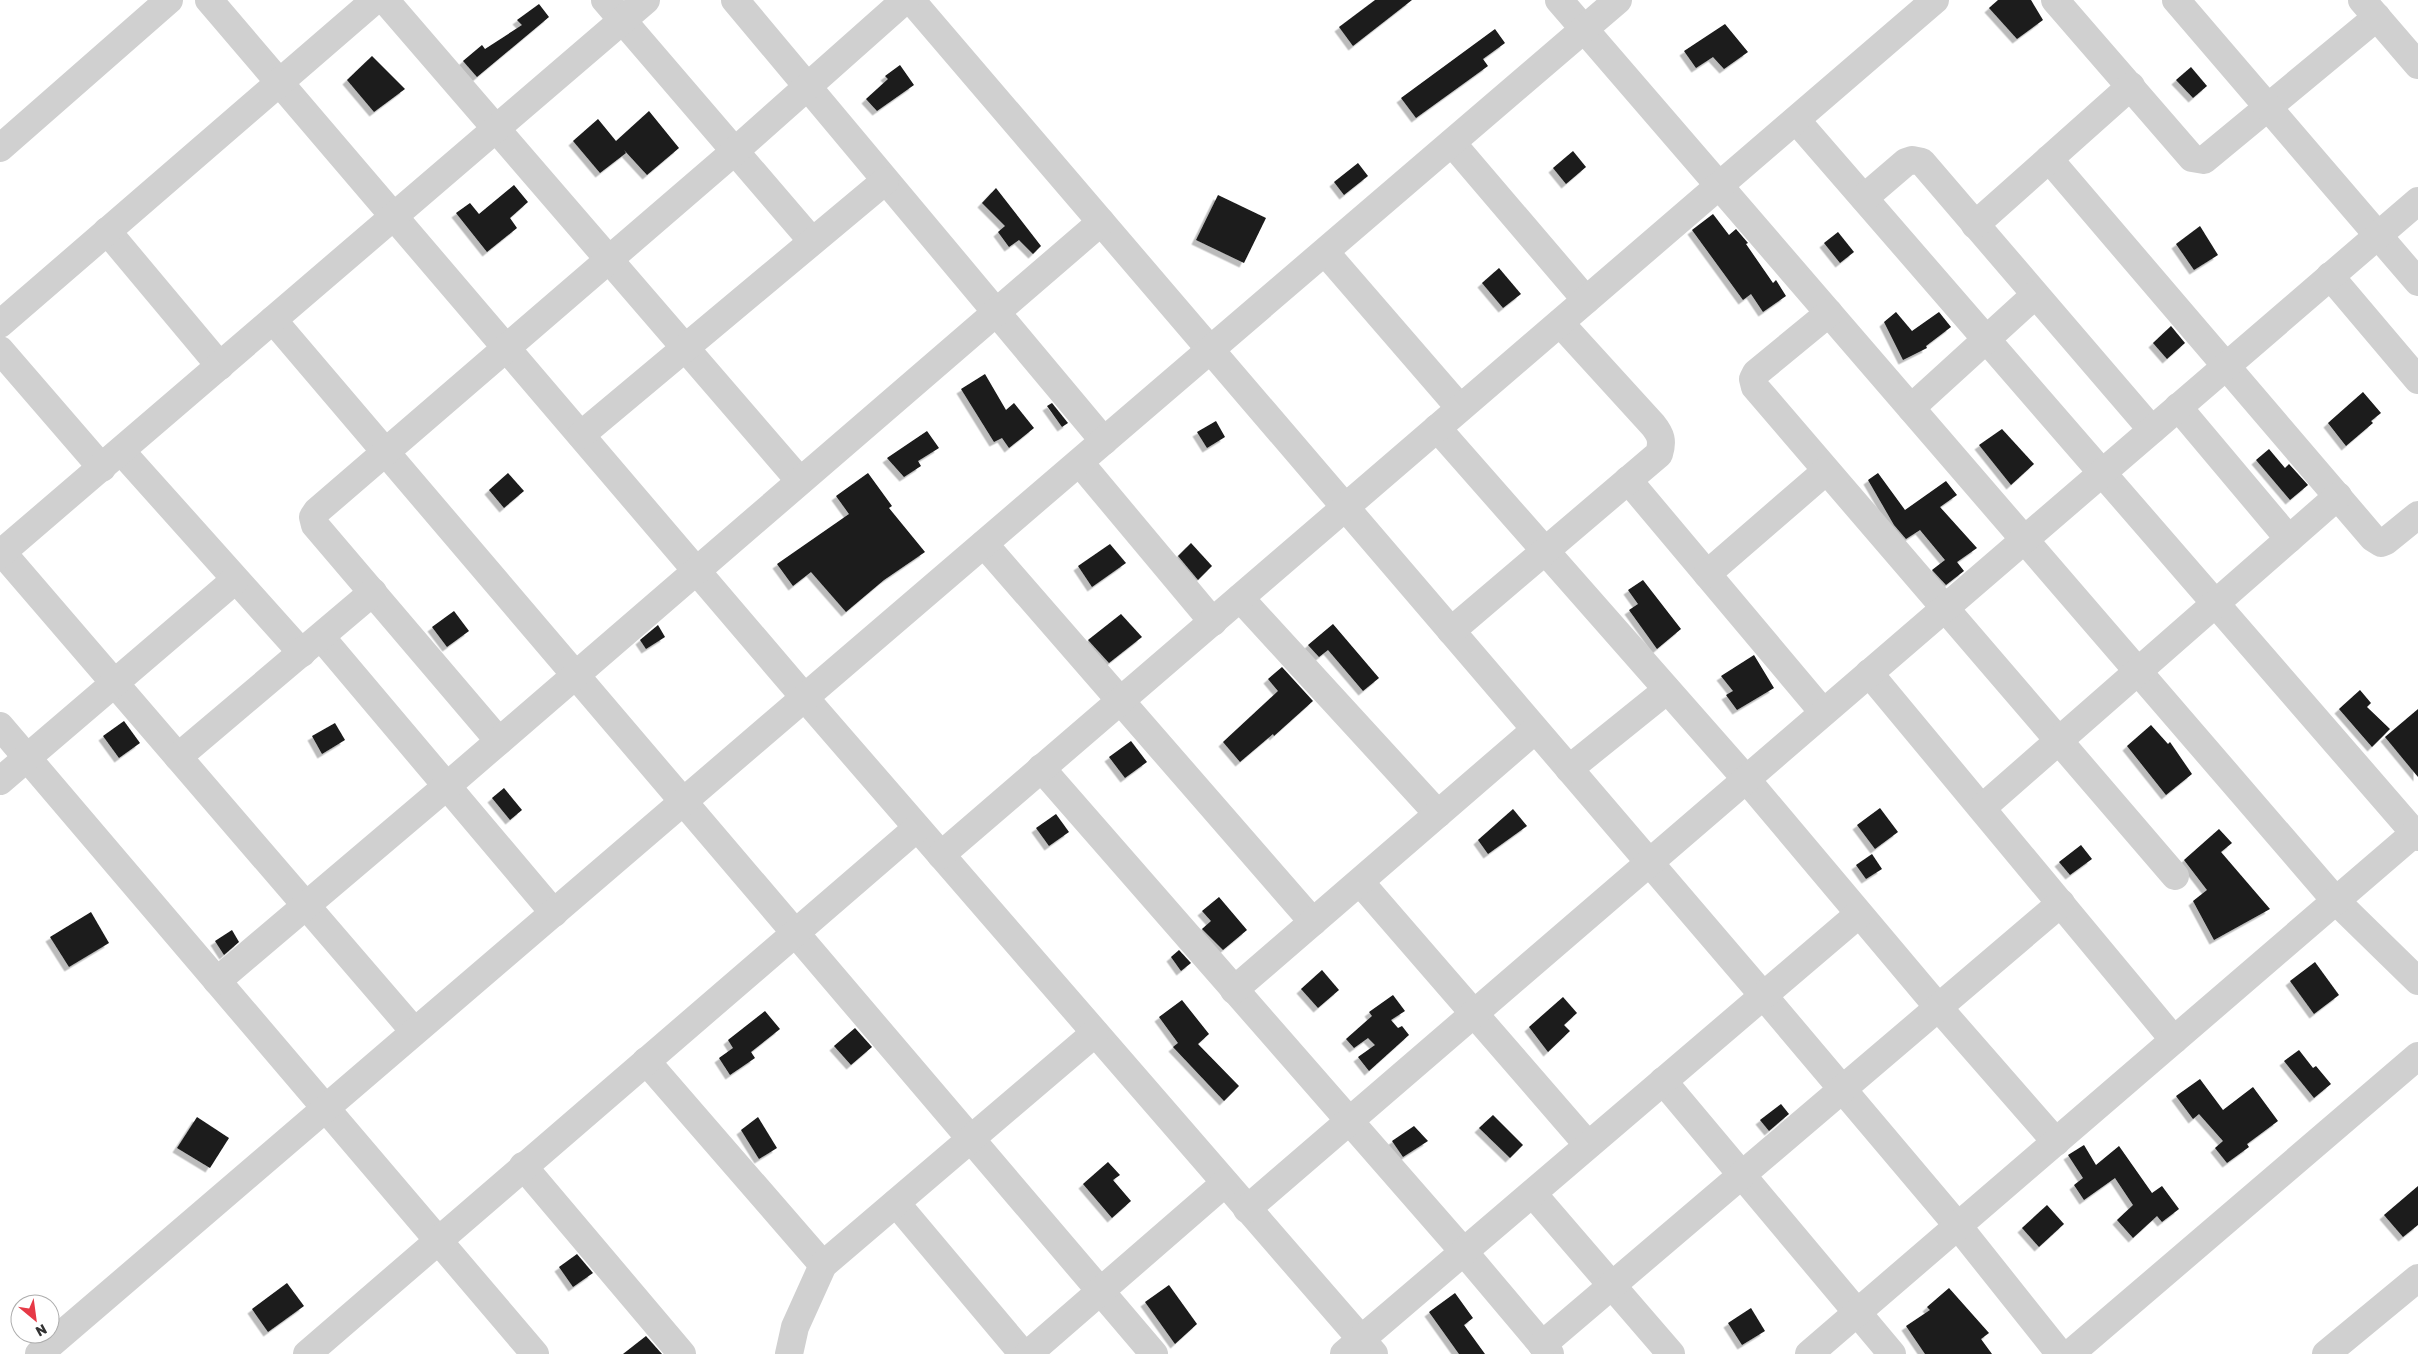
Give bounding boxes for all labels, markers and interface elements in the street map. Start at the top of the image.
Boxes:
north arrow [10,1294,60,1344]
text: N [33,1320,50,1340]

